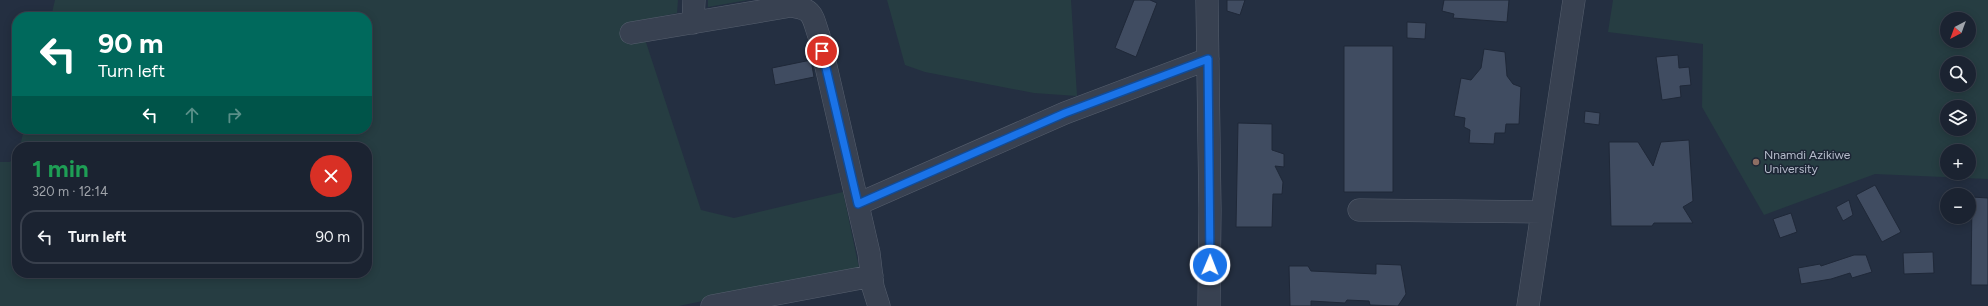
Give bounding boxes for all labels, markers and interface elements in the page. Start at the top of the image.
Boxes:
north arrow [1940,12,1976,48]
map controls [1940,12,1976,224]
text: 90 m [98,26,163,60]
icon: left [32,28,84,80]
pin [805,34,839,68]
icon: arrive [811,40,833,62]
button: search [1940,56,1976,92]
text: Turn left [98,60,165,82]
button: layers [1940,100,1976,136]
icon: left [139,104,161,126]
icon: ahead [181,104,203,126]
icon: right [223,104,245,126]
button: + [1940,144,1976,180]
place label: Nnamdi Azikiwe University [1764,148,1851,176]
text: 1 min [32,154,89,183]
button: close [310,155,352,197]
marker: Nnamdi Azikiwe University [1751,157,1761,167]
text: 320 m · 12:14 [32,184,108,199]
button: − [1940,188,1976,224]
icon: left [34,226,56,248]
text: Turn left [68,228,126,246]
text: 90 m [315,228,350,246]
position arrow [1189,244,1231,286]

